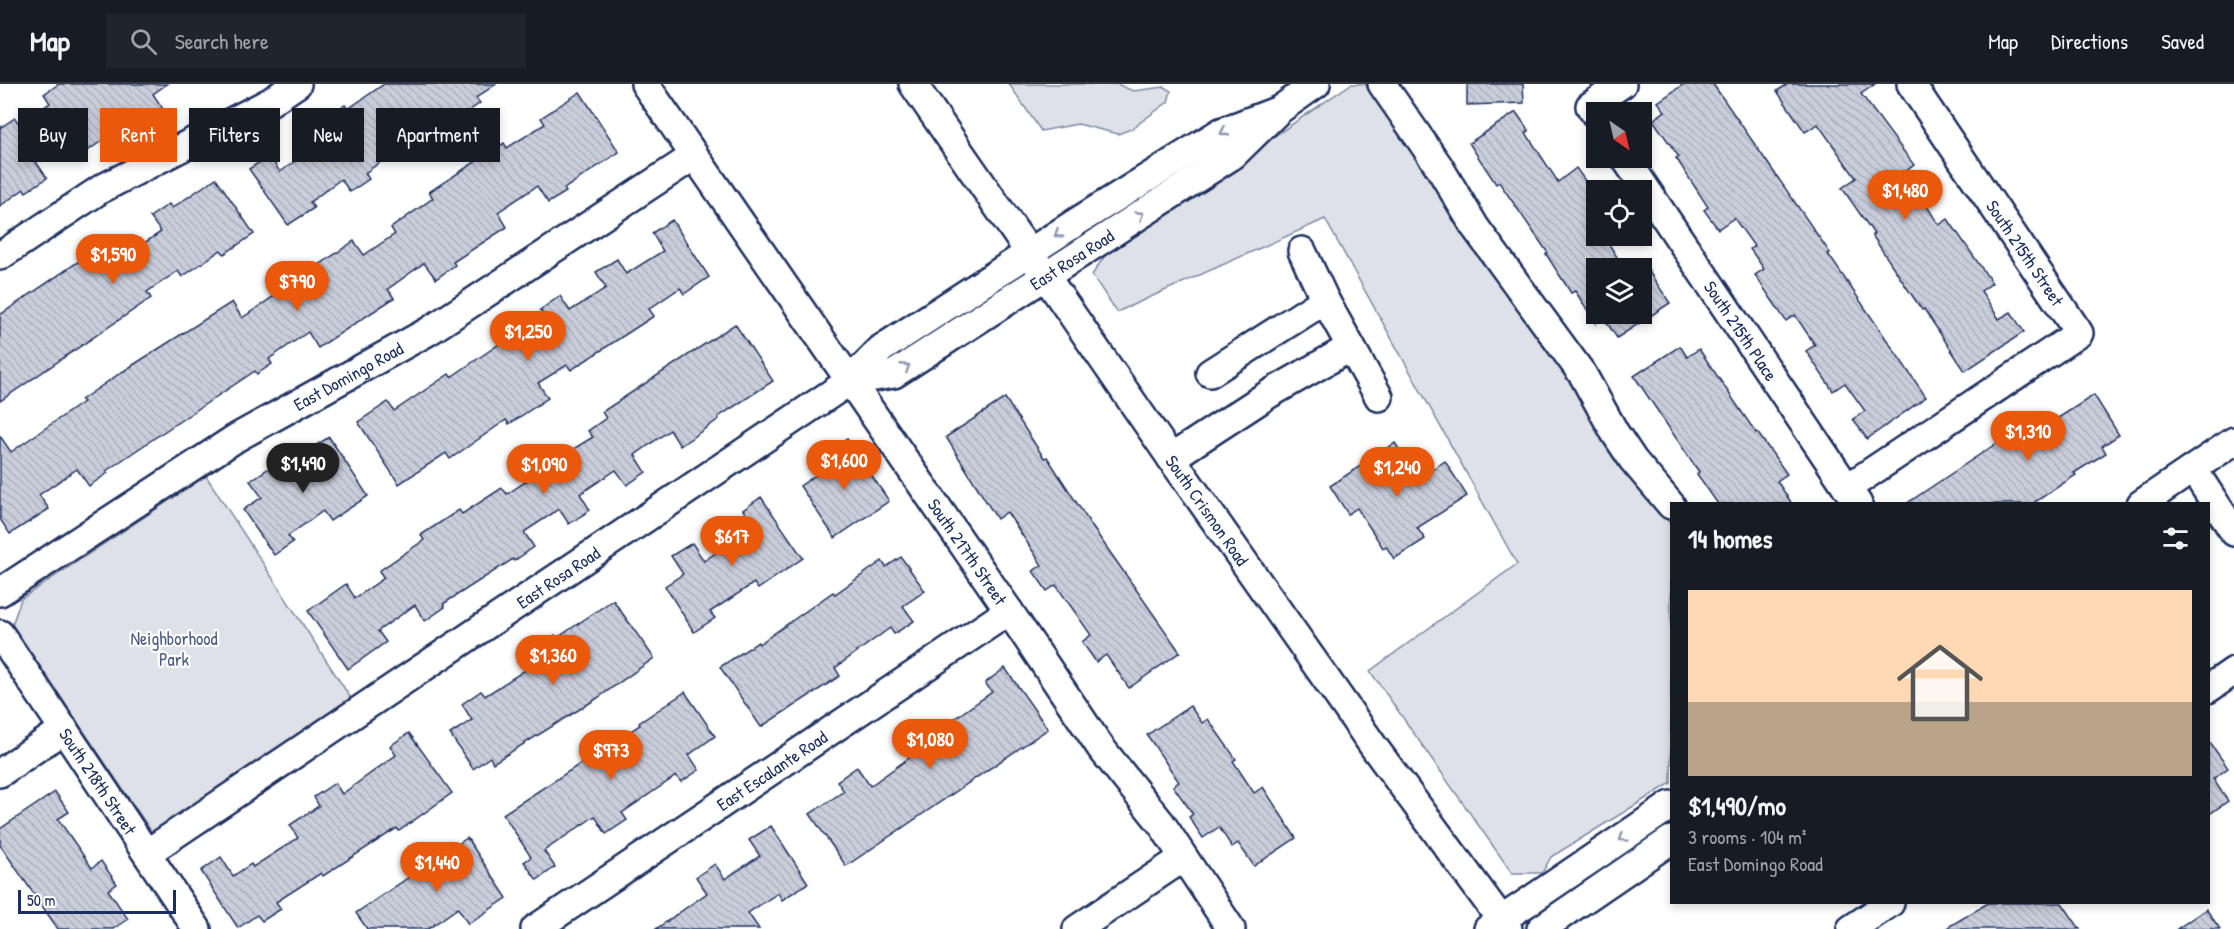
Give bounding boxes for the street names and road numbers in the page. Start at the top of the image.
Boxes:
street label: South 215th Street [1980,195,2070,312]
street label: East Rosa Road [1025,223,1118,296]
street label: South 215th Place [1698,276,1784,386]
street label: East Domingo Road [289,335,407,416]
street label: South Crismon Road [1160,450,1255,570]
street label: South 217th Street [922,493,1014,610]
street label: East Rosa Road [511,540,605,614]
street label: South 218th Street [54,723,143,840]
street label: East Escalante Road [711,724,832,816]

